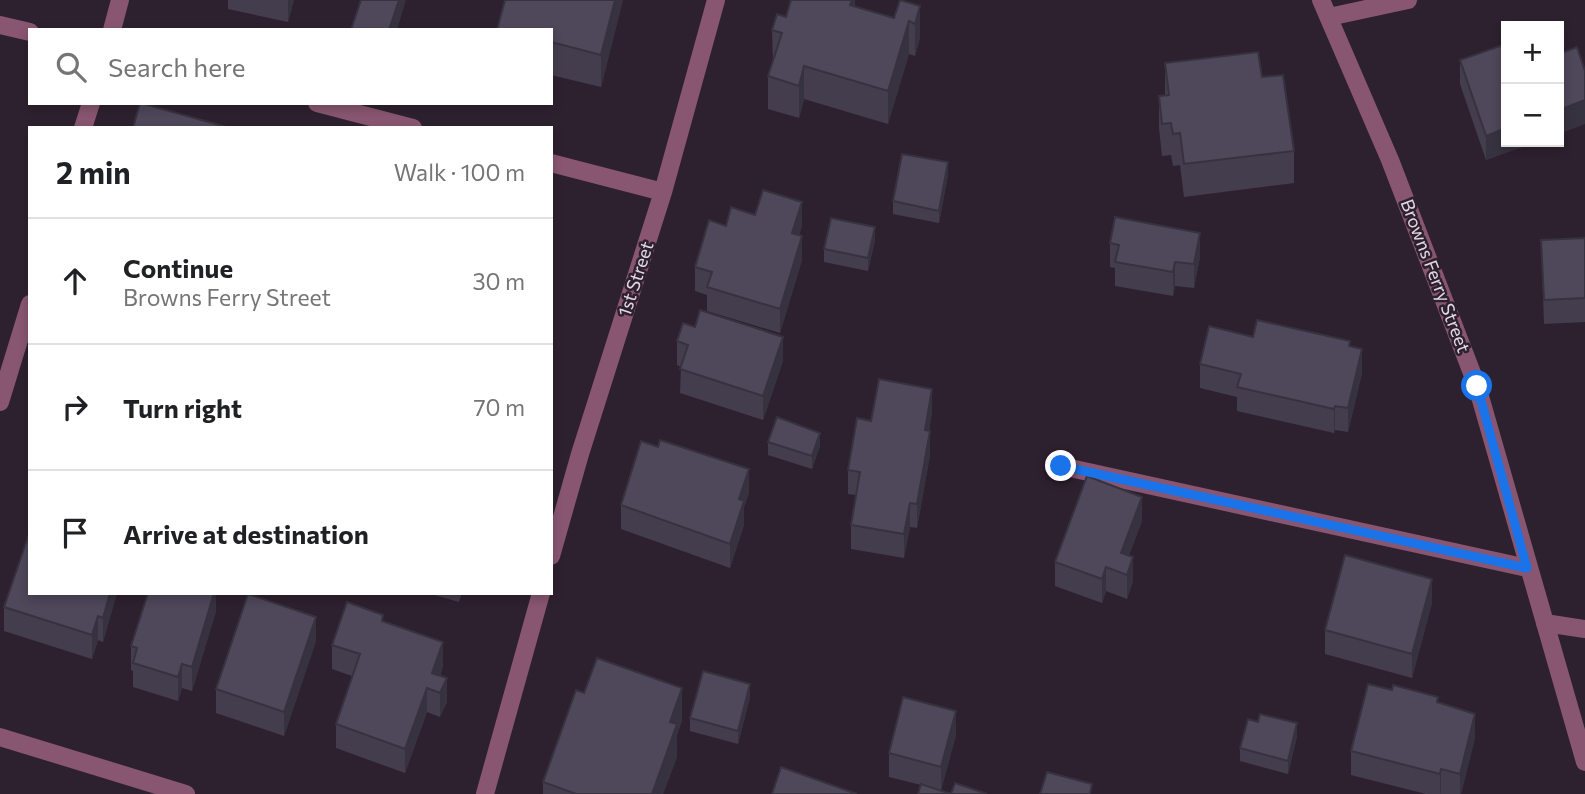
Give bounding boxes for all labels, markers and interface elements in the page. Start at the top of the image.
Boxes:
map controls [1501,21,1564,147]
button: + [1501,21,1564,84]
search box [28,28,553,105]
icon: search [52,48,90,86]
text: Search here [108,51,246,82]
button: − [1501,84,1564,147]
text: 2 min [56,153,131,190]
text: Walk · 100 m [394,158,525,186]
street label: Browns Ferry Street [1397,196,1475,356]
street label: 1st Street [613,238,657,319]
text: Continue [123,252,233,283]
icon: ahead [56,262,94,300]
text: 30 m [472,267,525,295]
text: Browns Ferry Street [123,283,331,311]
route start [1461,370,1492,401]
icon: right [56,388,94,426]
text: Turn right [123,392,242,423]
text: 70 m [473,393,525,421]
route end [1045,450,1076,481]
icon: arrive [56,514,94,552]
text: Arrive at destination [123,518,369,549]

